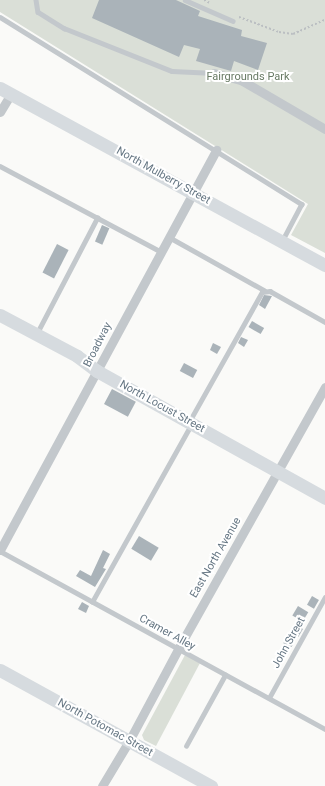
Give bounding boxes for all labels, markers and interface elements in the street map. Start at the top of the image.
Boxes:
park label: Fairgrounds Park [206,70,290,84]
street label: North Mulberry Street [114,145,212,207]
street label: Broadway [81,320,115,370]
street label: North Locust Street [117,378,207,436]
street label: East North Avenue [188,515,244,601]
street label: Cramer Alley [137,612,197,654]
street label: John Street [270,615,308,671]
street label: North Potomac Street [55,696,155,760]

